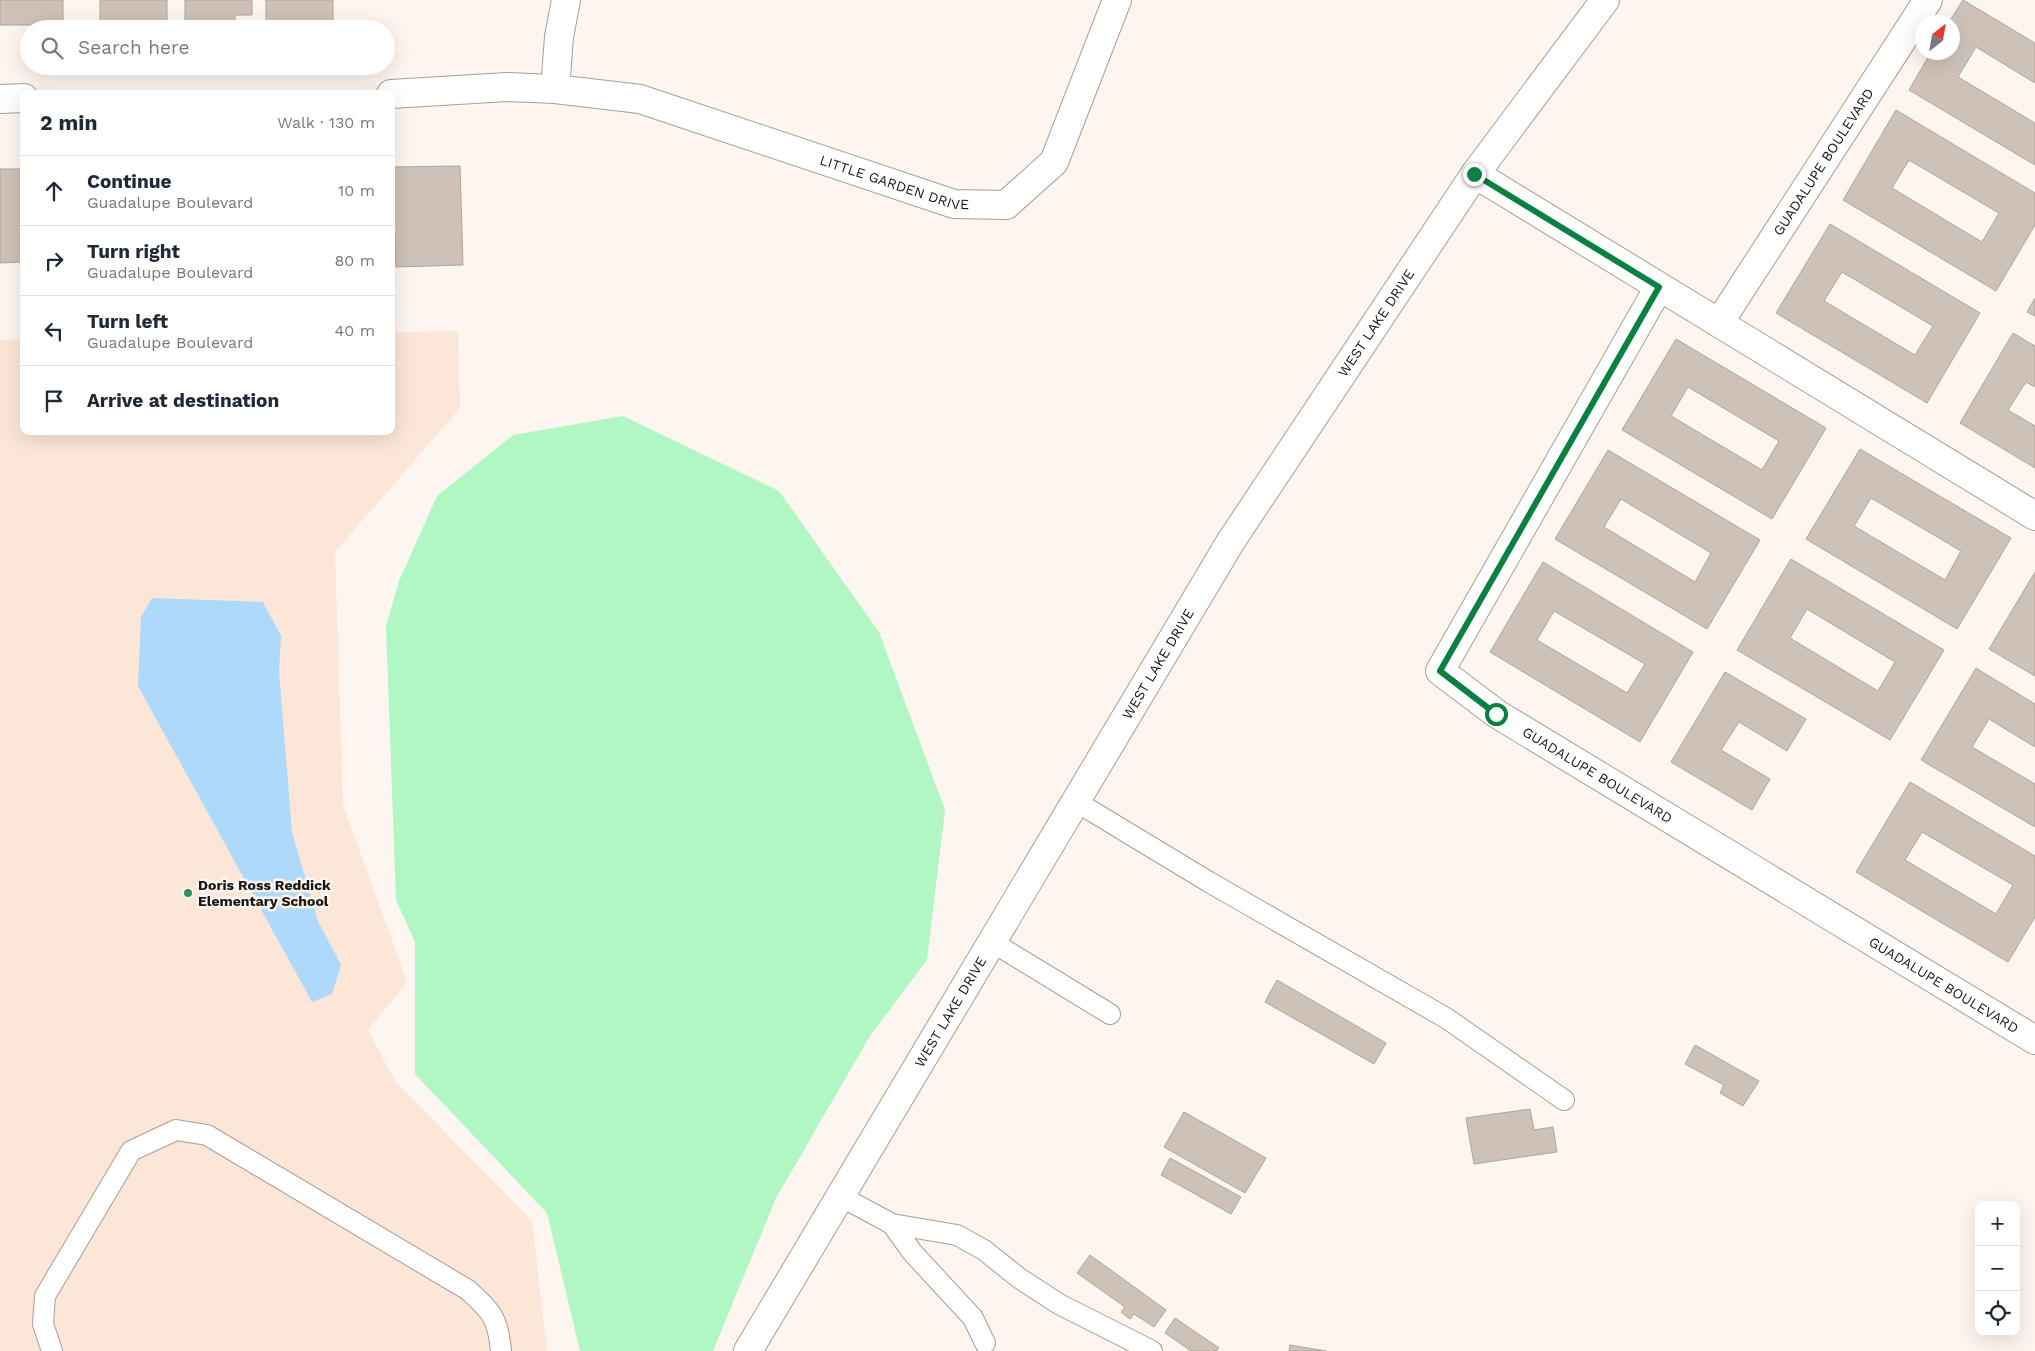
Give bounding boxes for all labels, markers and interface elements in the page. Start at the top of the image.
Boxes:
north arrow [1915,15,1960,60]
search box [20,20,395,75]
icon: search [38,34,66,62]
text: Search here [78,36,189,59]
street label: GUADALUPE BOULEVARD [1770,85,1877,238]
text: 2 min [40,110,97,135]
text: Walk · 130 m [277,113,375,132]
street label: LITTLE GARDEN DRIVE [818,152,969,212]
route end [1463,163,1486,186]
text: Continue [87,170,171,193]
icon: ahead [40,177,68,205]
text: 10 m [338,181,375,200]
text: Guadalupe Boulevard [87,193,253,212]
text: Turn right [87,240,180,263]
icon: right [40,247,68,275]
text: 80 m [334,251,375,270]
text: Guadalupe Boulevard [87,263,253,282]
street label: WEST LAKE DRIVE [1334,266,1418,380]
text: Turn left [87,310,168,333]
icon: left [40,317,68,345]
text: 40 m [335,321,375,340]
text: Guadalupe Boulevard [87,333,253,352]
icon: arrive [40,387,68,415]
text: Arrive at destination [87,389,279,412]
street label: WEST LAKE DRIVE [1119,606,1197,722]
route start [1485,703,1508,726]
street label: GUADALUPE BOULEVARD [1520,723,1675,826]
place label: Doris Ross Reddick Elementary School [198,877,331,909]
marker: Doris Ross Reddick Elementary School [182,887,194,899]
street label: GUADALUPE BOULEVARD [1866,933,2022,1036]
street label: WEST LAKE DRIVE [911,953,989,1070]
map controls [1975,1201,2020,1336]
button: + [1975,1201,2020,1246]
button: − [1975,1246,2020,1291]
button: locate [1975,1291,2020,1336]

